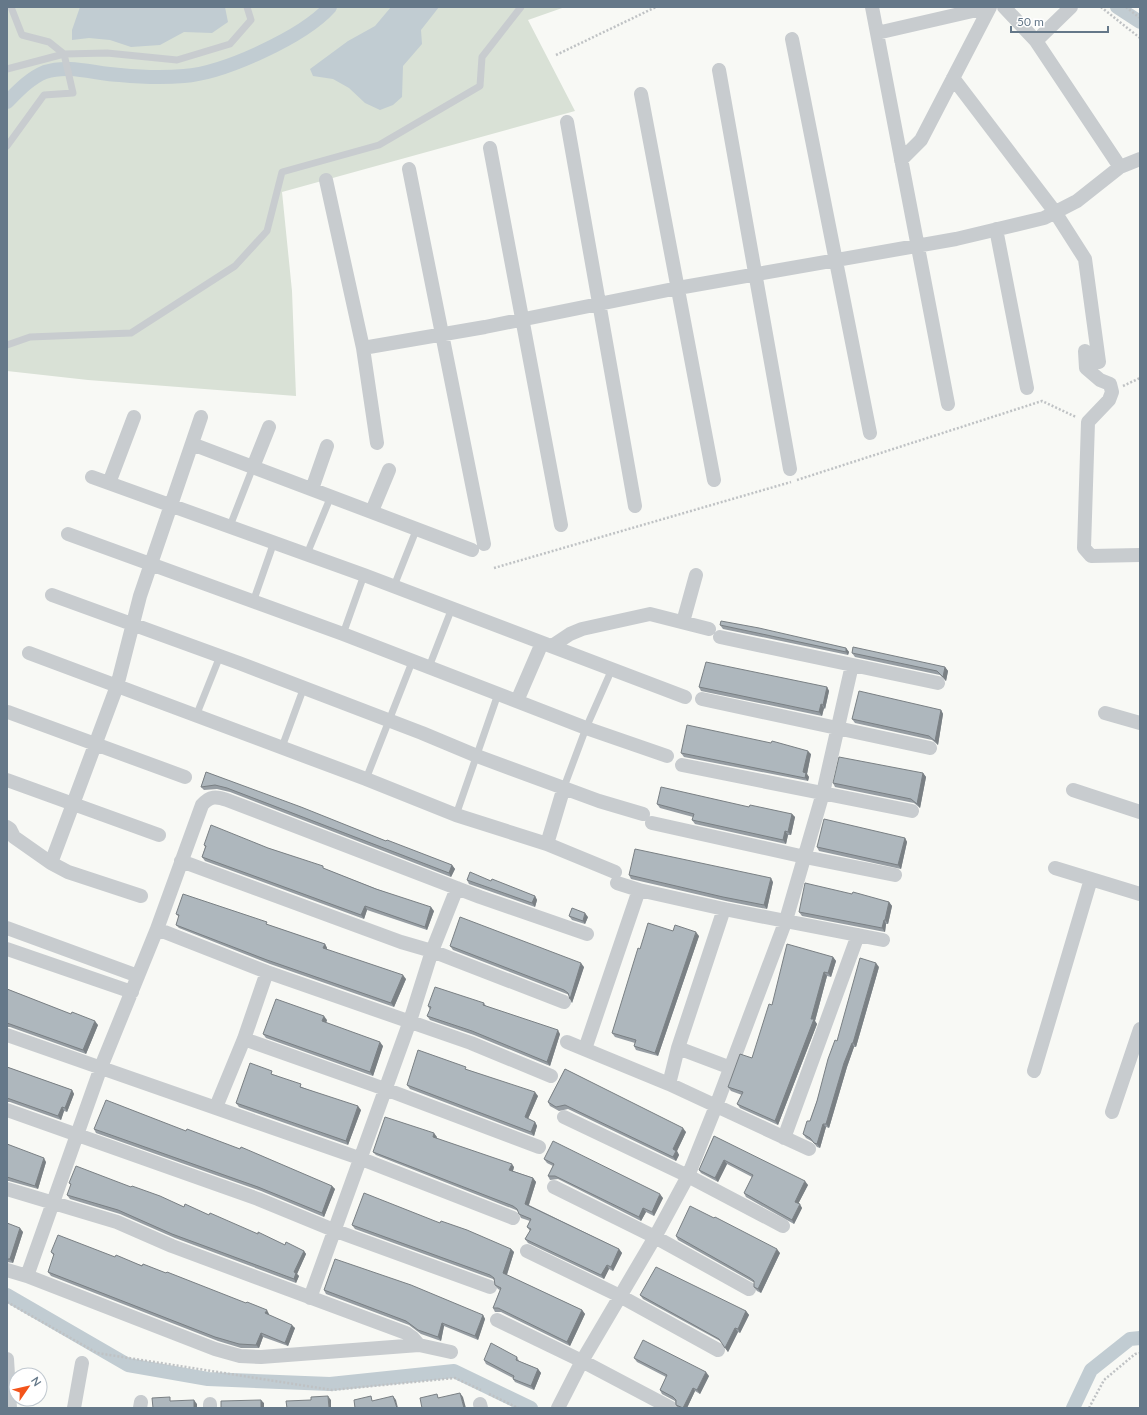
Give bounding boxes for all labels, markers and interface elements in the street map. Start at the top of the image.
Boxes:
scale bar [1011,8,1108,34]
text: 50 m [1017,14,1044,29]
north arrow [8,1367,48,1407]
text: N [29,1374,44,1388]

